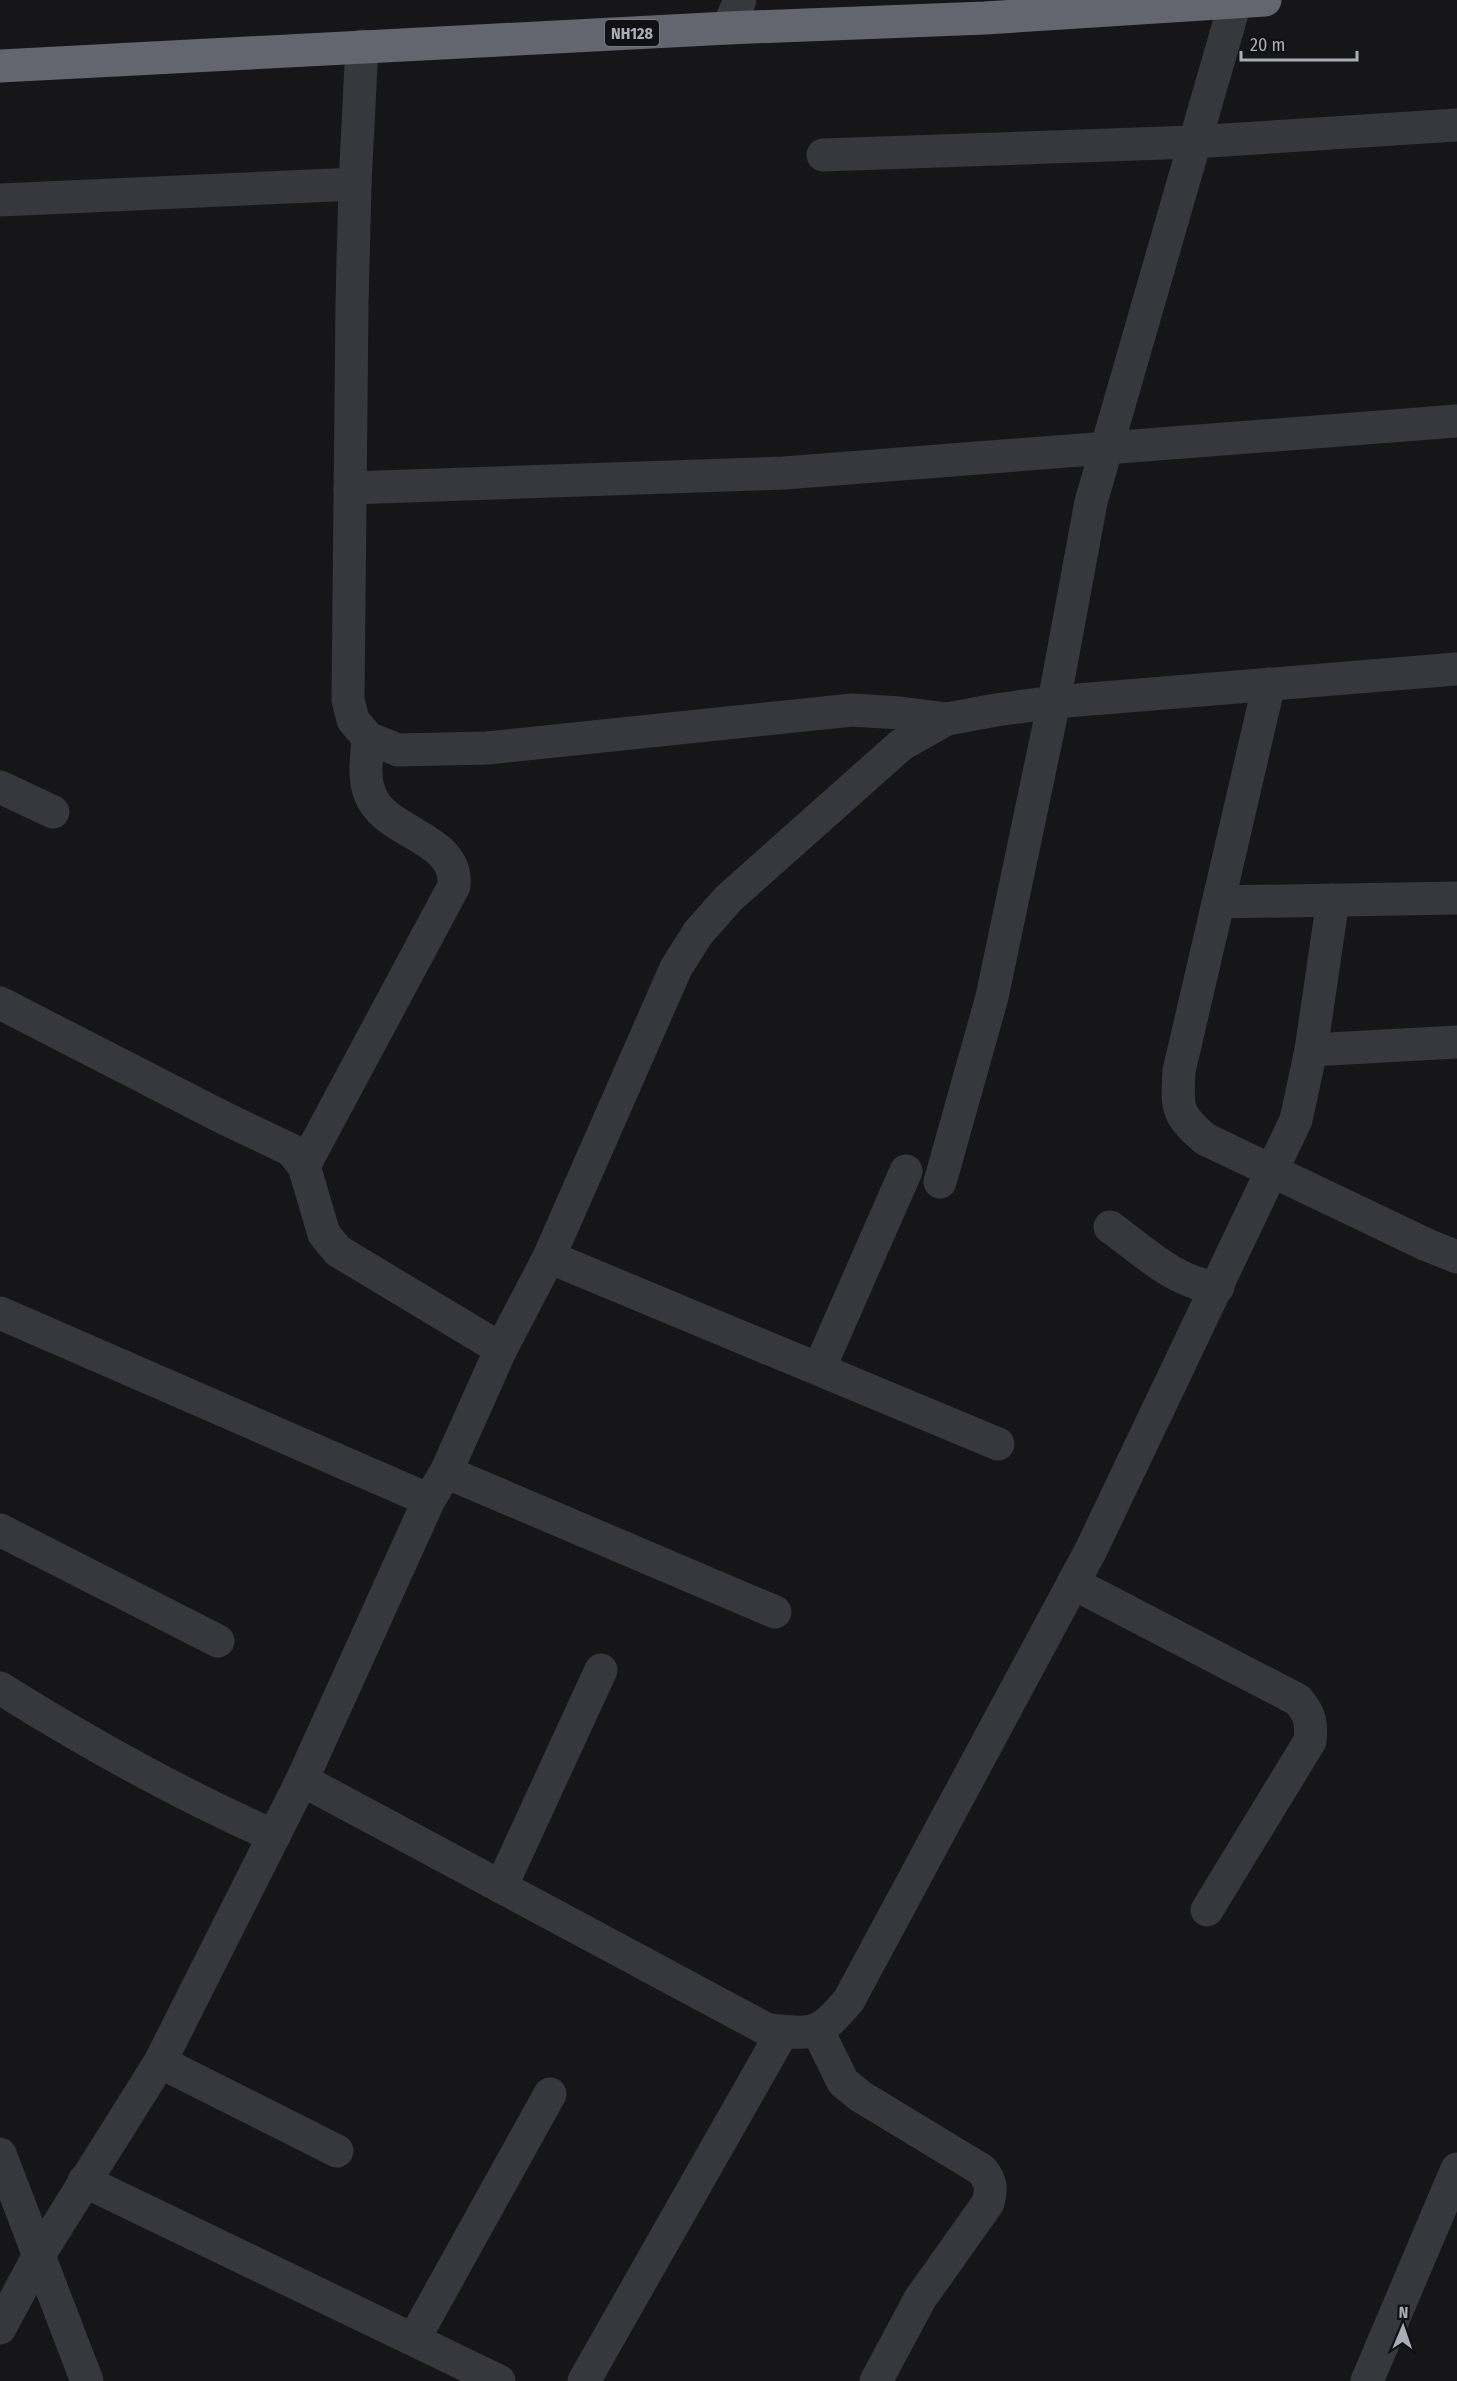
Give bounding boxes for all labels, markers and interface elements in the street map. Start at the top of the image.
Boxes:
road number: NH128 [605,20,659,46]
scale bar [1241,24,1356,62]
text: 20 m [1250,34,1285,56]
north arrow [1373,2297,1433,2357]
text: N [1398,2303,1409,2322]

